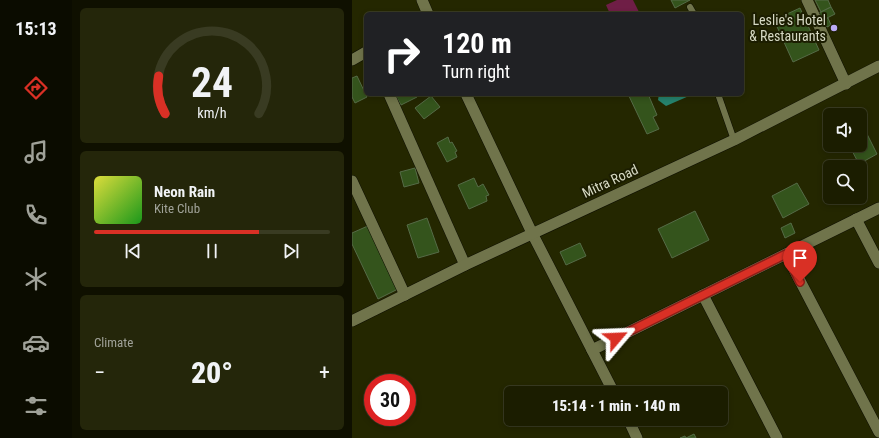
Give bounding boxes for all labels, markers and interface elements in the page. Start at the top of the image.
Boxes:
place label: Leslie's Hotel & Restaurants [749,12,826,44]
text: 15:13 [15,18,57,39]
marker: Leslie's Hotel & Restaurants [829,23,839,33]
text: 120 m [442,27,512,60]
icon: right [376,28,428,80]
text: 24 [191,57,233,106]
text: Turn right [442,61,510,82]
icon: directions [22,74,50,102]
text: km/h [197,104,227,120]
map controls [823,108,867,204]
button: sound [823,108,867,152]
icon: music [22,138,50,166]
button: search [823,160,867,204]
street label: Mitra Road [579,161,641,201]
text: Neon Rain [154,183,215,201]
icon: phone [22,201,50,229]
text: Kite Club [154,201,200,216]
icon: previous [122,240,144,262]
icon: pause [201,240,223,262]
icon: next [280,240,302,262]
pin [783,241,817,282]
icon: arrive [789,247,811,269]
icon: climate [22,265,50,293]
position arrow [595,317,637,359]
icon: car [22,329,50,357]
text: Climate [94,335,133,350]
text: 20° [191,355,233,390]
text: − [94,360,105,385]
text: + [319,360,330,385]
speed limit sign: 30 [364,374,416,426]
icon: filters [22,392,50,420]
text: 15:14 · 1 min · 140 m [552,397,680,415]

